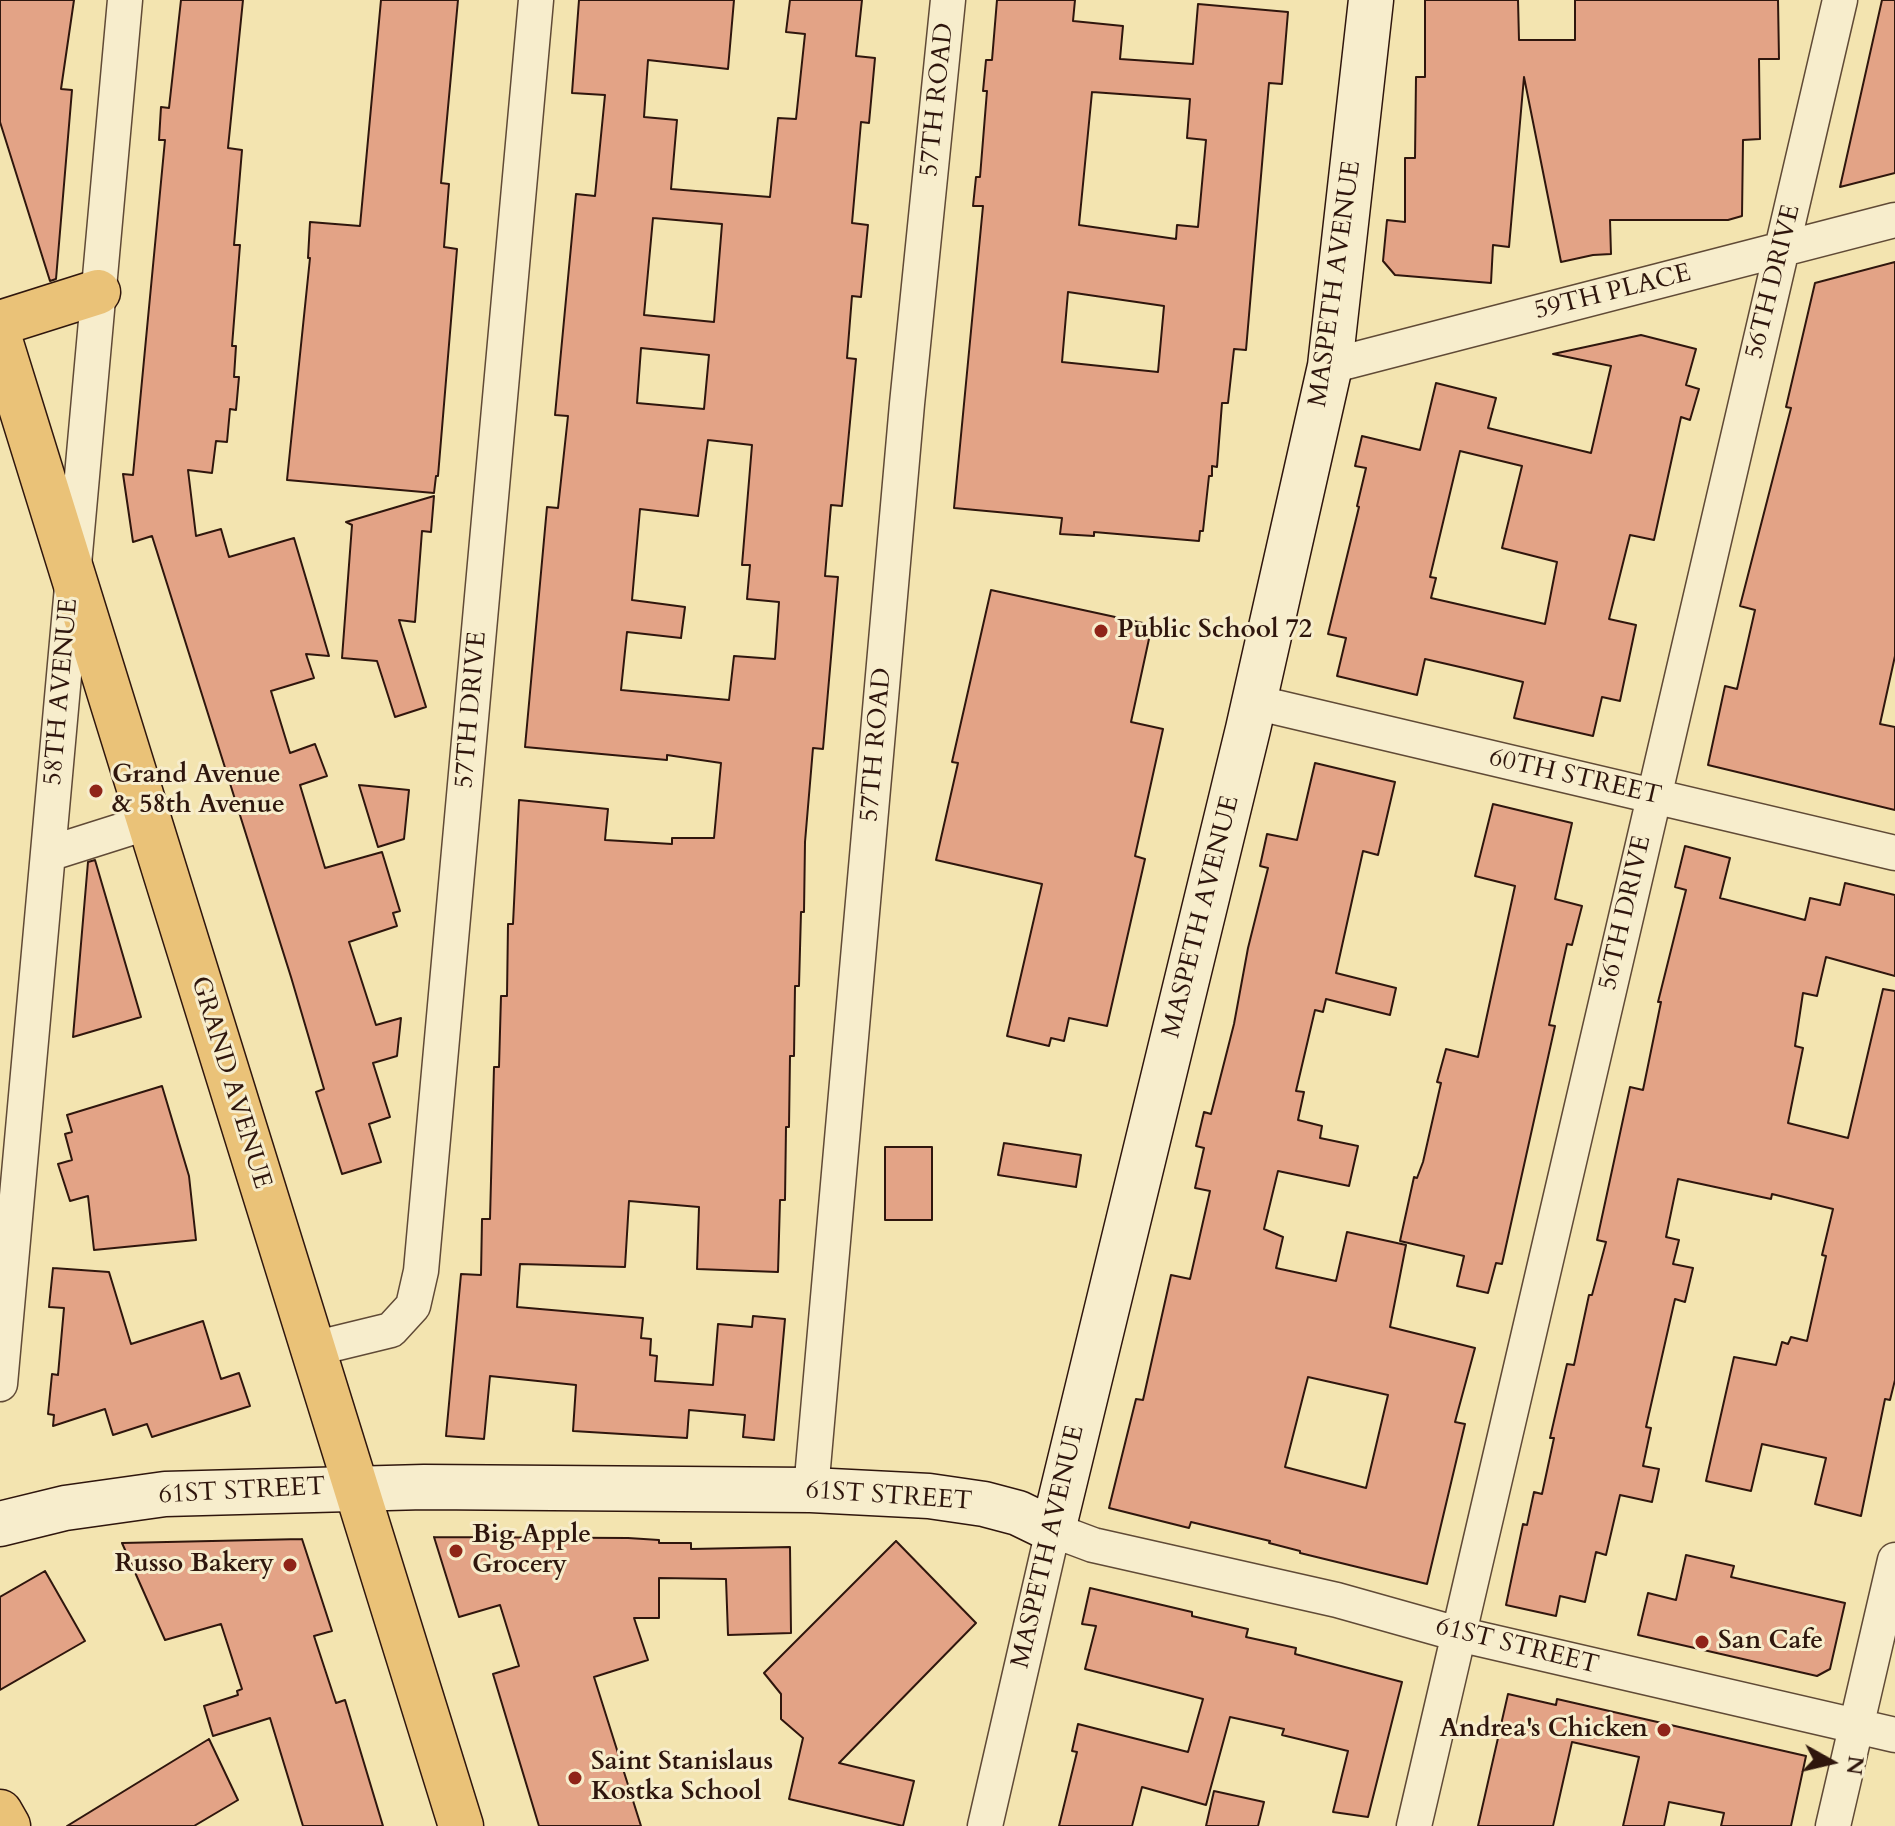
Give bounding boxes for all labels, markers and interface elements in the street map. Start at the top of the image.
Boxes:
street label: 57TH ROAD [914,22,962,178]
street label: MASPETH AVENUE [1303,159,1369,409]
street label: 56TH DRIVE [1740,202,1808,362]
street label: 59TH PLACE [1532,259,1694,327]
street label: 58TH AVENUE [38,597,86,787]
place label: Public School 72 [1117,615,1312,647]
marker: Public School 72 [1092,622,1110,640]
street label: 57TH DRIVE [450,630,494,790]
street label: 57TH ROAD [855,667,899,823]
street label: 60TH STREET [1486,743,1664,813]
place label: Grand Avenue & 58th Avenue [112,760,285,822]
marker: Grand Avenue & 58th Avenue [87,782,105,800]
street label: MASPETH AVENUE [1157,793,1247,1041]
street label: 56TH DRIVE [1593,833,1659,993]
street label: GRAND AVENUE [183,973,277,1193]
street label: MASPETH AVENUE [1006,1423,1092,1671]
street label: 61ST STREET [158,1472,326,1512]
street label: 61ST STREET [805,1476,973,1518]
place label: Big Apple Grocery [472,1520,591,1582]
marker: Big Apple Grocery [447,1542,465,1560]
place label: Russo Bakery [114,1549,274,1581]
marker: Russo Bakery [281,1556,299,1574]
street label: 61ST STREET [1432,1612,1602,1682]
place label: San Cafe [1718,1626,1823,1658]
marker: San Cafe [1693,1633,1711,1651]
place label: Andrea's Chicken [1439,1714,1648,1746]
marker: Andrea's Chicken [1655,1721,1673,1739]
north arrow [1791,1722,1871,1802]
place label: Saint Stanislaus Kostka School [591,1747,773,1808]
text: N [1839,1754,1871,1777]
marker: Saint Stanislaus Kostka School [566,1769,584,1787]

